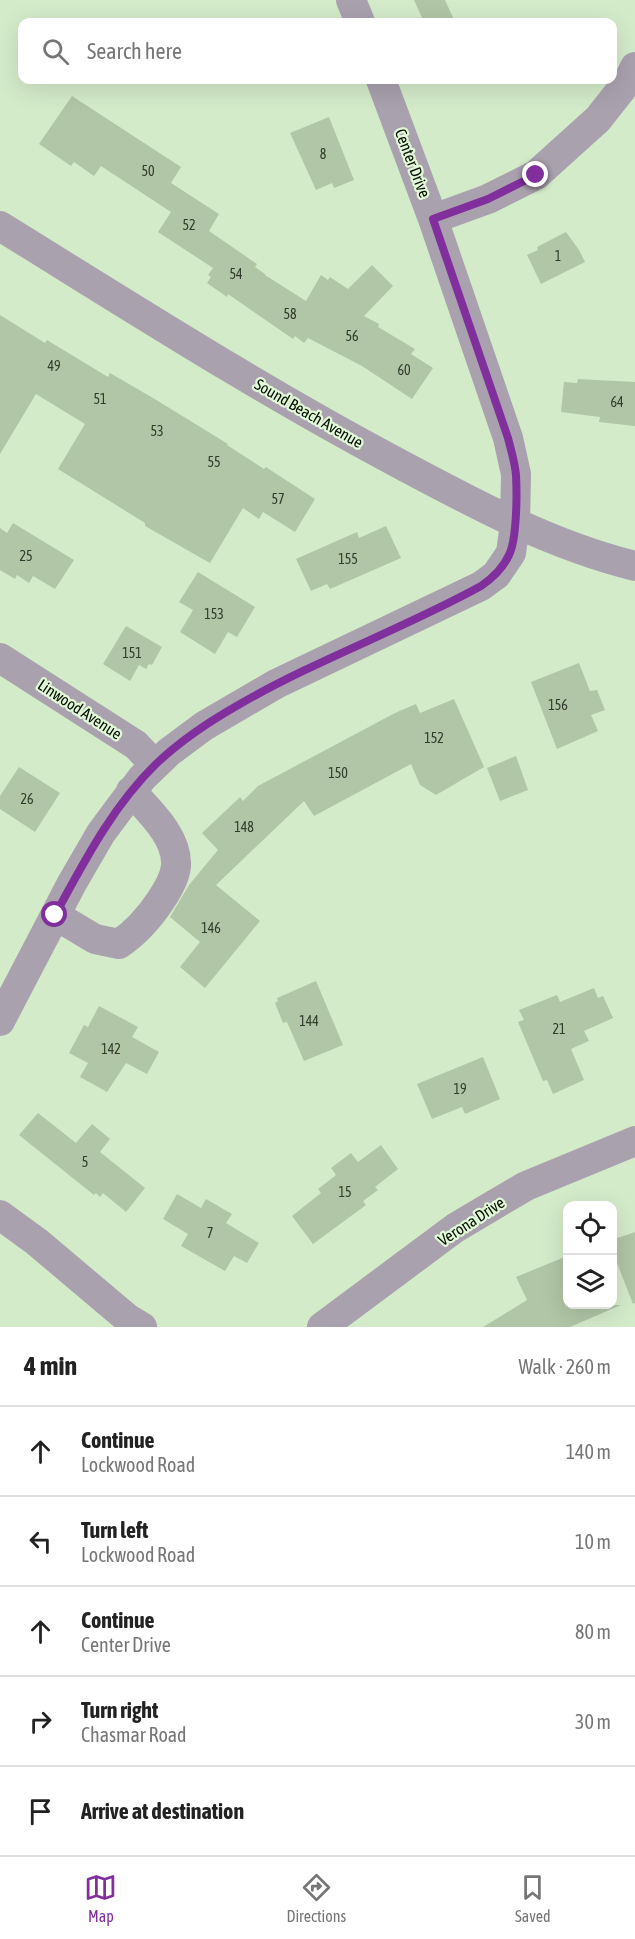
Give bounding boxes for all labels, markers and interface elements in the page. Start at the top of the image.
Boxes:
search box [18,18,617,84]
icon: search [39,35,72,68]
text: Search here [87,38,182,64]
street label: Center Drive [392,126,434,200]
house number: 8 [320,146,327,162]
route end [522,161,548,187]
house number: 50 [141,163,155,179]
house number: 52 [182,217,196,233]
house number: 1 [555,248,561,264]
house number: 54 [229,266,243,282]
house number: 58 [283,306,297,322]
house number: 56 [345,328,359,344]
house number: 49 [47,358,61,374]
house number: 60 [397,362,411,378]
street label: Sound Beach Avenue [252,375,366,451]
house number: 51 [93,391,107,407]
house number: 64 [610,394,624,410]
house number: 53 [150,423,164,439]
house number: 55 [207,454,221,470]
house number: 57 [271,491,285,507]
house number: 25 [19,548,33,564]
house number: 155 [338,551,358,567]
house number: 153 [204,606,224,622]
house number: 151 [122,645,142,661]
street label: Linwood Avenue [35,675,125,743]
house number: 156 [548,697,568,713]
house number: 152 [424,730,444,746]
house number: 150 [328,765,348,781]
house number: 26 [20,791,34,807]
house number: 148 [234,819,254,835]
route start [41,901,67,927]
house number: 146 [201,920,221,936]
house number: 144 [299,1013,319,1029]
house number: 21 [552,1021,566,1037]
house number: 142 [101,1041,121,1057]
house number: 19 [453,1081,467,1097]
house number: 5 [82,1154,88,1170]
house number: 15 [338,1184,352,1200]
street label: Verona Drive [435,1193,507,1249]
map controls [563,1201,617,1309]
button: locate [563,1201,617,1255]
house number: 7 [207,1225,213,1241]
button: layers [563,1255,617,1309]
text: 4 min [24,1351,77,1381]
text: Walk · 260 m [519,1355,611,1378]
text: Continue [81,1427,155,1453]
icon: ahead [24,1435,57,1468]
text: 140 m [566,1440,611,1463]
text: Lockwood Road [81,1453,195,1476]
text: Turn left [81,1517,148,1543]
icon: left [24,1525,57,1558]
text: 10 m [575,1530,611,1553]
text: Lockwood Road [81,1543,195,1566]
text: Continue [81,1607,155,1633]
icon: ahead [24,1615,57,1648]
text: 80 m [575,1620,611,1643]
text: Center Drive [81,1633,171,1656]
text: Turn right [81,1697,158,1723]
icon: right [24,1705,57,1738]
text: 30 m [575,1710,611,1733]
text: Chasmar Road [81,1723,187,1746]
icon: arrive [24,1795,57,1828]
text: Arrive at destination [81,1798,244,1824]
tab: Map [84,1871,117,1925]
tab: Directions [286,1871,346,1925]
tab: Saved [515,1871,550,1925]

